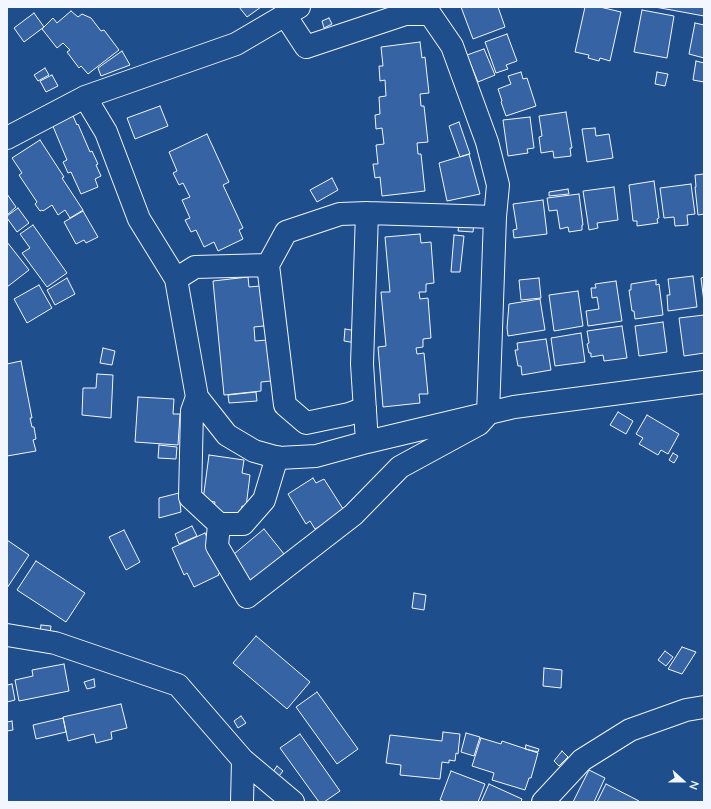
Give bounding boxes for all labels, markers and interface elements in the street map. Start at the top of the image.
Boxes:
north arrow [663,761,703,801]
text: N [686,779,702,792]

